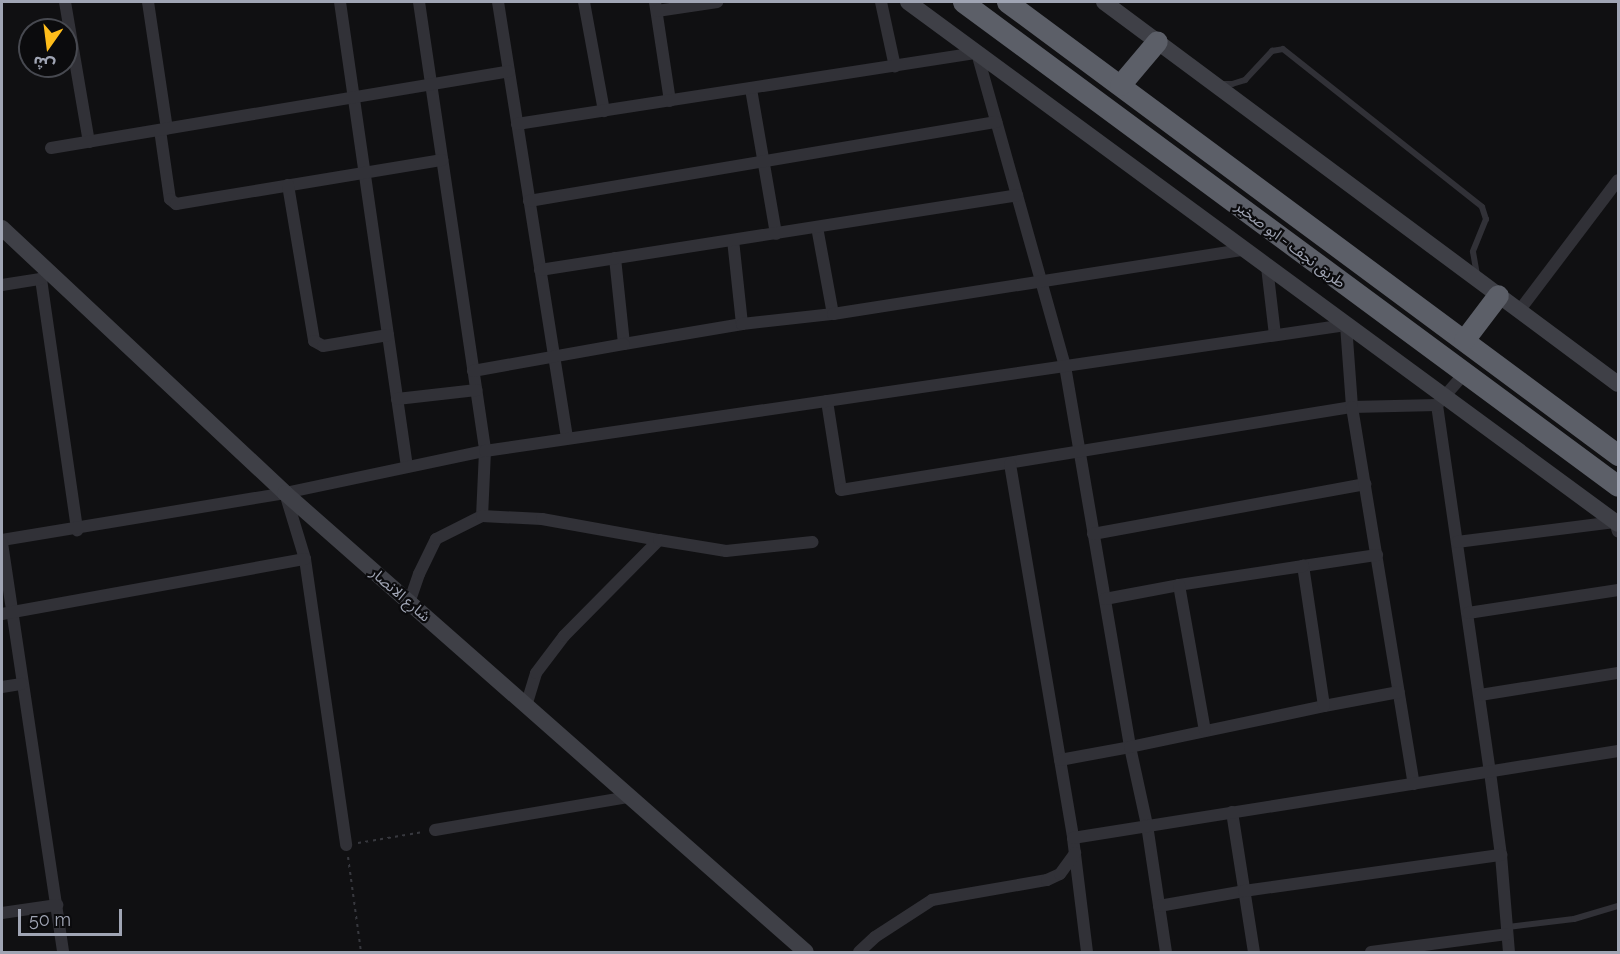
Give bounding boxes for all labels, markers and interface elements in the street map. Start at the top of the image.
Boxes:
north arrow [18,18,78,78]
text: ش [31,52,57,76]
street label: طريق نجف - ابو صخير [1231,198,1349,292]
street label: شارع الانصار [366,564,434,626]
scale bar [21,897,124,935]
text: 50 m [29,909,71,930]

